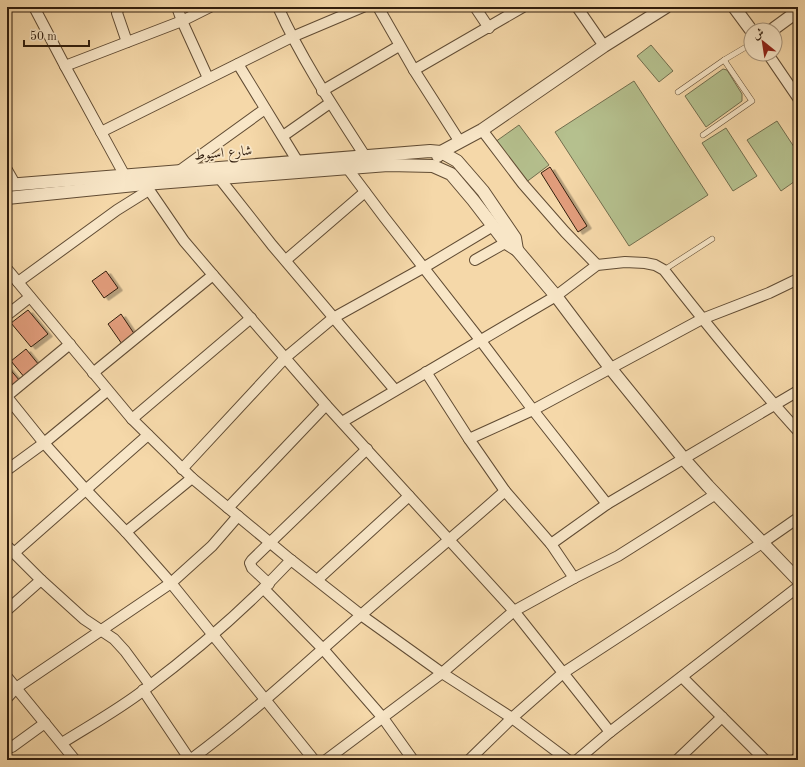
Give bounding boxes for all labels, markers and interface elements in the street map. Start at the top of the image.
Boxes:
scale bar [24,22,89,48]
north arrow [743,22,783,62]
text: ش [751,27,766,42]
text: 50 m [30,30,57,43]
street label: شارع اسيوط [193,143,253,167]

